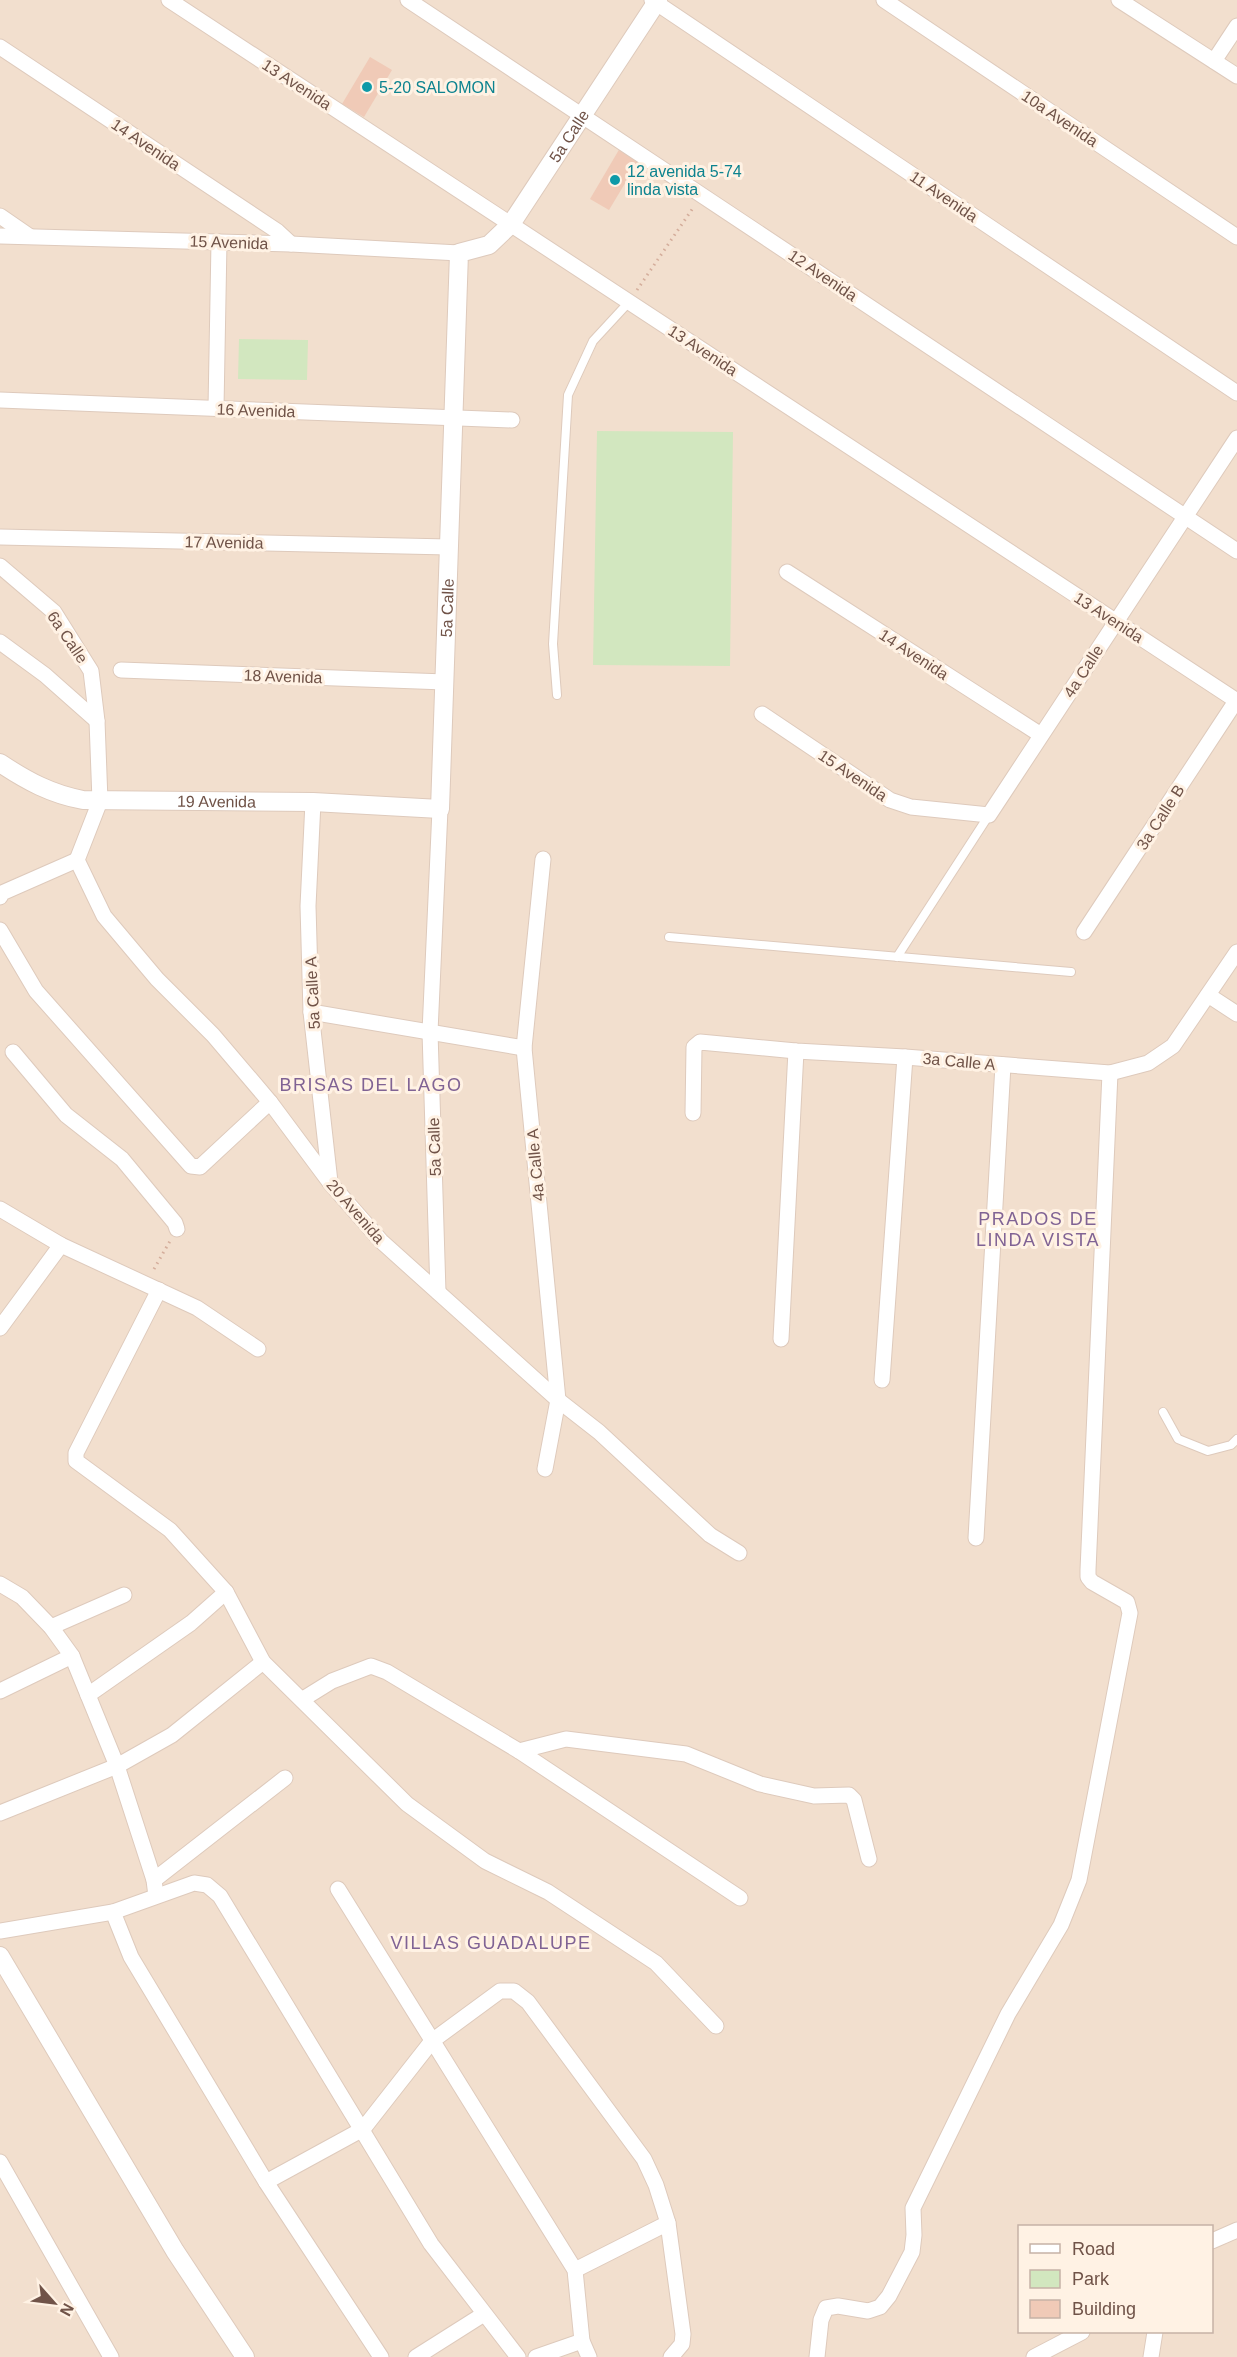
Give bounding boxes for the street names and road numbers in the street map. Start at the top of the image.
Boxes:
street label: 13 Avenida [259,56,335,113]
street label: 10a Avenida [1019,87,1101,150]
street label: 5a Calle [546,107,593,165]
street label: 14 Avenida [108,115,183,174]
street label: 11 Avenida [907,168,981,225]
street label: 15 Avenida [189,233,269,252]
street label: 12 Avenida [785,246,860,305]
street label: 13 Avenida [665,322,741,379]
street label: 16 Avenida [216,401,296,420]
street label: 17 Avenida [184,533,264,552]
street label: 5a Calle [438,578,457,638]
street label: 13 Avenida [1071,589,1147,646]
street label: 6a Calle [44,608,91,666]
street label: 14 Avenida [876,626,952,683]
street label: 4a Calle [1060,642,1107,701]
street label: 18 Avenida [243,667,323,686]
street label: 15 Avenida [815,746,890,805]
street label: 3a Calle B [1133,782,1188,853]
street label: 19 Avenida [177,793,256,811]
street label: 5a Calle A [302,956,323,1030]
street label: 3a Calle A [922,1050,996,1073]
street label: 5a Calle [425,1117,444,1177]
street label: 4a Calle A [524,1128,547,1202]
street label: 20 Avenida [323,1176,388,1247]

